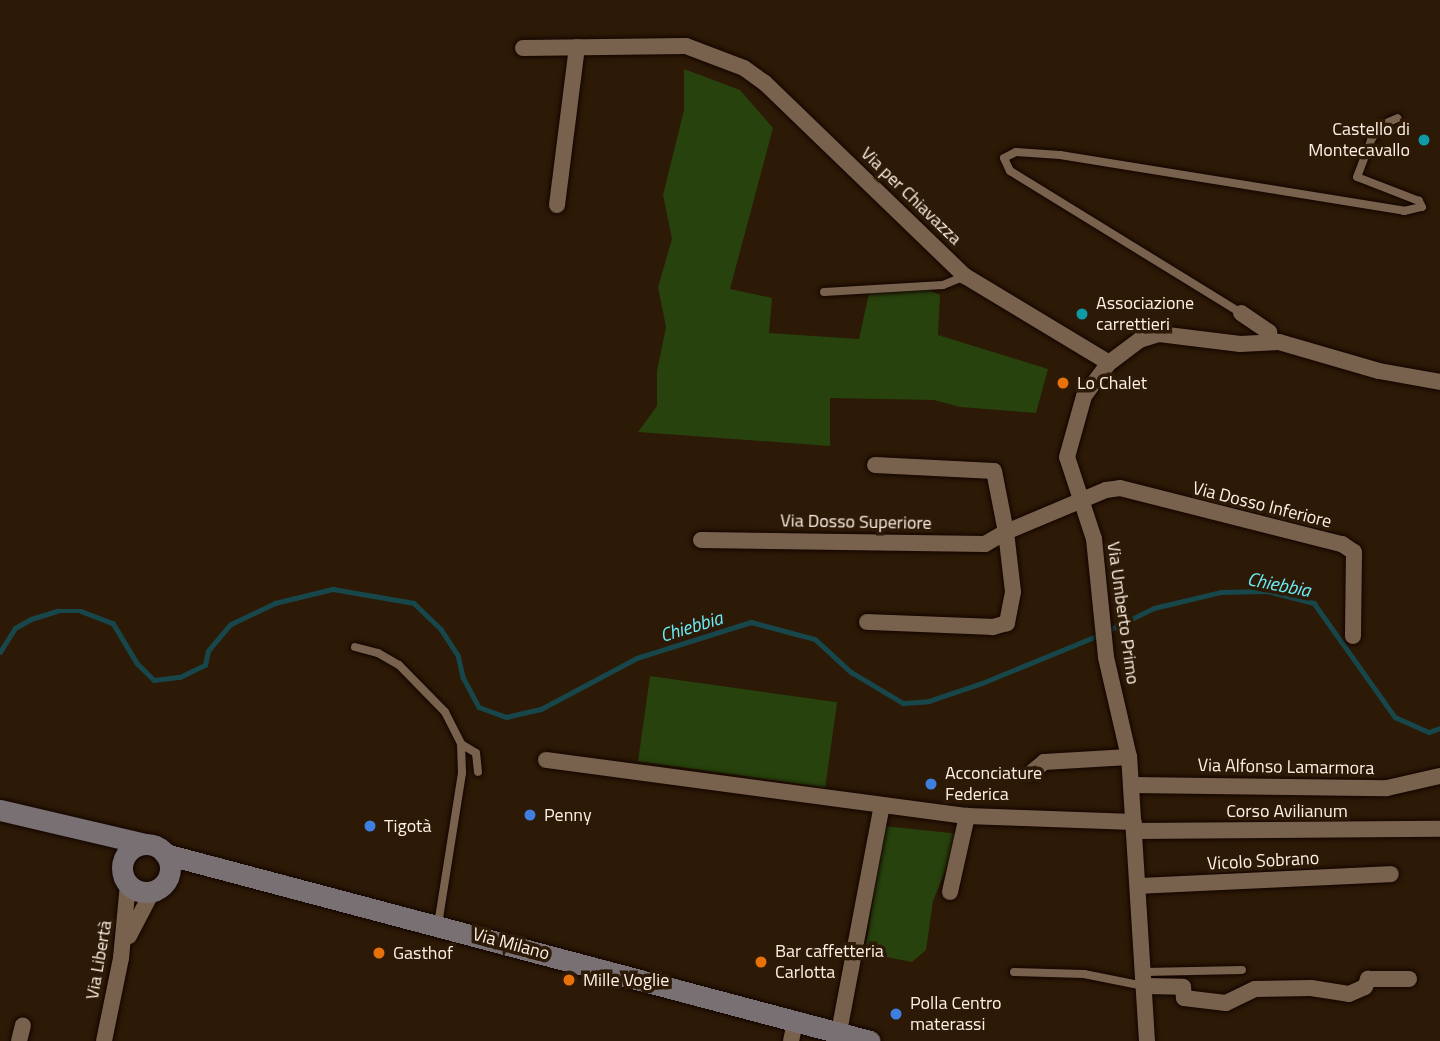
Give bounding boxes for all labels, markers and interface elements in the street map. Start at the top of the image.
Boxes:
place label: Castello di Montecavallo [1308,119,1410,162]
marker: Castello di Montecavallo [1416,132,1432,148]
street label: Via per Chiavazza [856,143,966,249]
place label: Associazione carrettieri [1096,293,1194,336]
marker: Associazione carrettieri [1074,306,1090,322]
place label: Lo Chalet [1077,372,1147,394]
marker: Lo Chalet [1055,375,1071,391]
street label: Via Dosso Inferiore [1190,477,1334,533]
street label: Via Dosso Superiore [780,510,932,534]
street label: Via Umberto Primo [1102,540,1144,686]
water label: Chiebbia [1245,567,1313,601]
water label: Chiebbia [657,606,725,646]
street label: Via Alfonso Lamarmora [1197,755,1375,779]
place label: Acconciature Federica [945,763,1042,806]
marker: Acconciature Federica [923,776,939,792]
street label: Corso Avilianum [1226,800,1348,822]
place label: Penny [544,804,592,826]
marker: Penny [522,807,538,823]
place label: Tigotà [384,815,431,837]
marker: Tigotà [362,818,378,834]
street label: Vicolo Sobrano [1206,847,1320,875]
street label: Via Libertà [81,919,117,1001]
street label: Via Milano [470,923,552,965]
place label: Bar caffetteria Carlotta [775,941,884,984]
place label: Gasthof [393,942,453,964]
marker: Gasthof [371,945,387,961]
marker: Bar caffetteria Carlotta [753,954,769,970]
place label: Mille Voglie [583,969,669,991]
marker: Mille Voglie [561,972,577,988]
place label: Polla Centro materassi [910,993,1002,1036]
marker: Polla Centro materassi [888,1006,904,1022]

